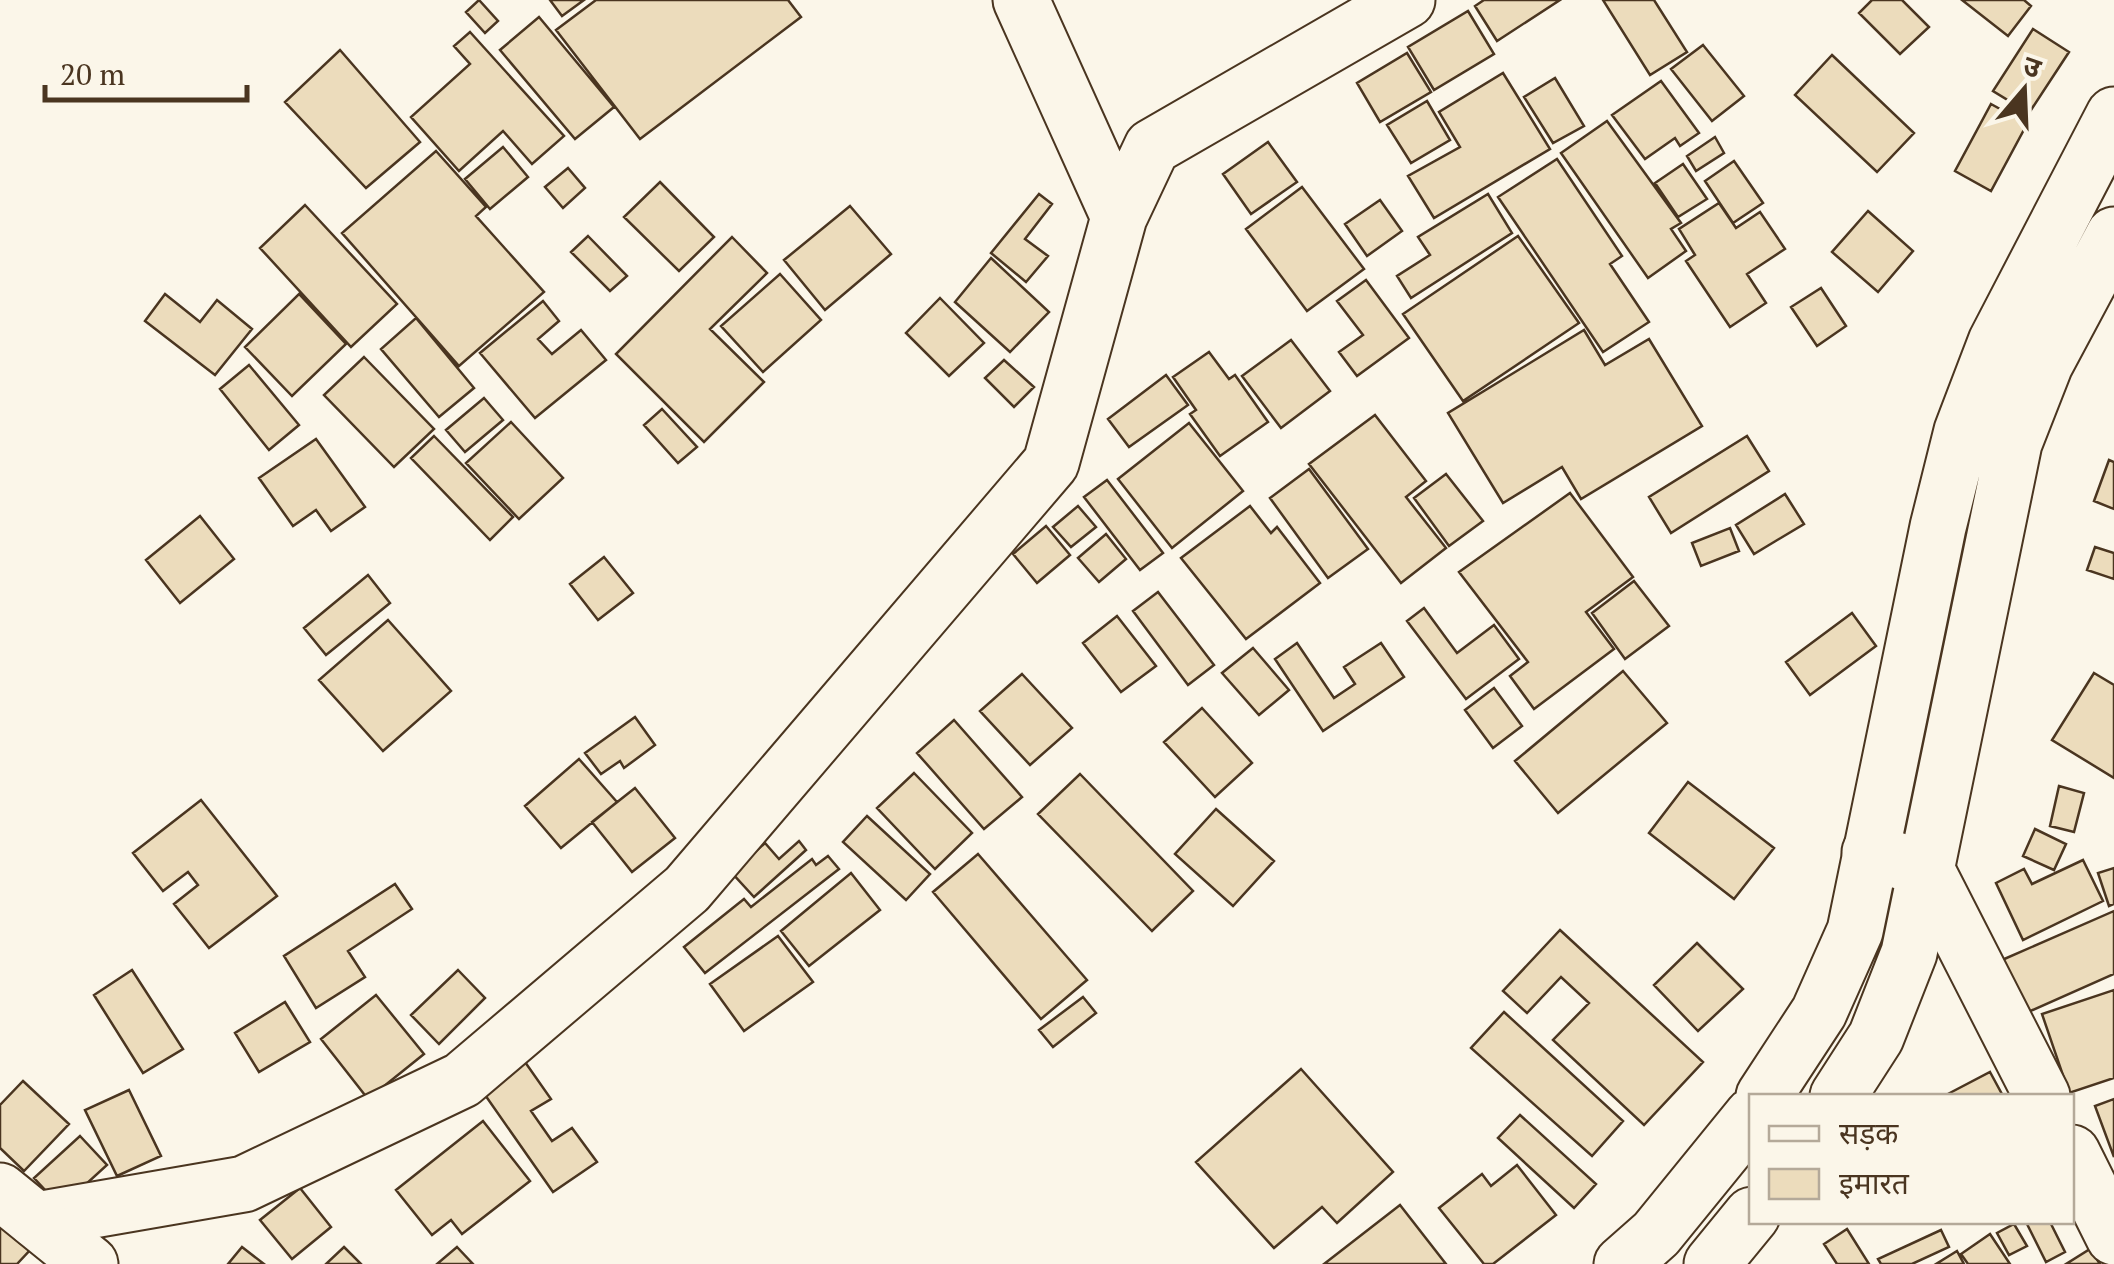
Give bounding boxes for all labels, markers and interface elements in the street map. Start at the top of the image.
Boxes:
scale bar [45,40,248,102]
north arrow [1974,40,2074,140]
text: उ [2019,46,2047,86]
text: 20 m [60,54,125,94]
legend [1749,1094,2074,1224]
text: सड़क [1839,1113,1899,1153]
text: इमारत [1839,1163,1910,1203]

